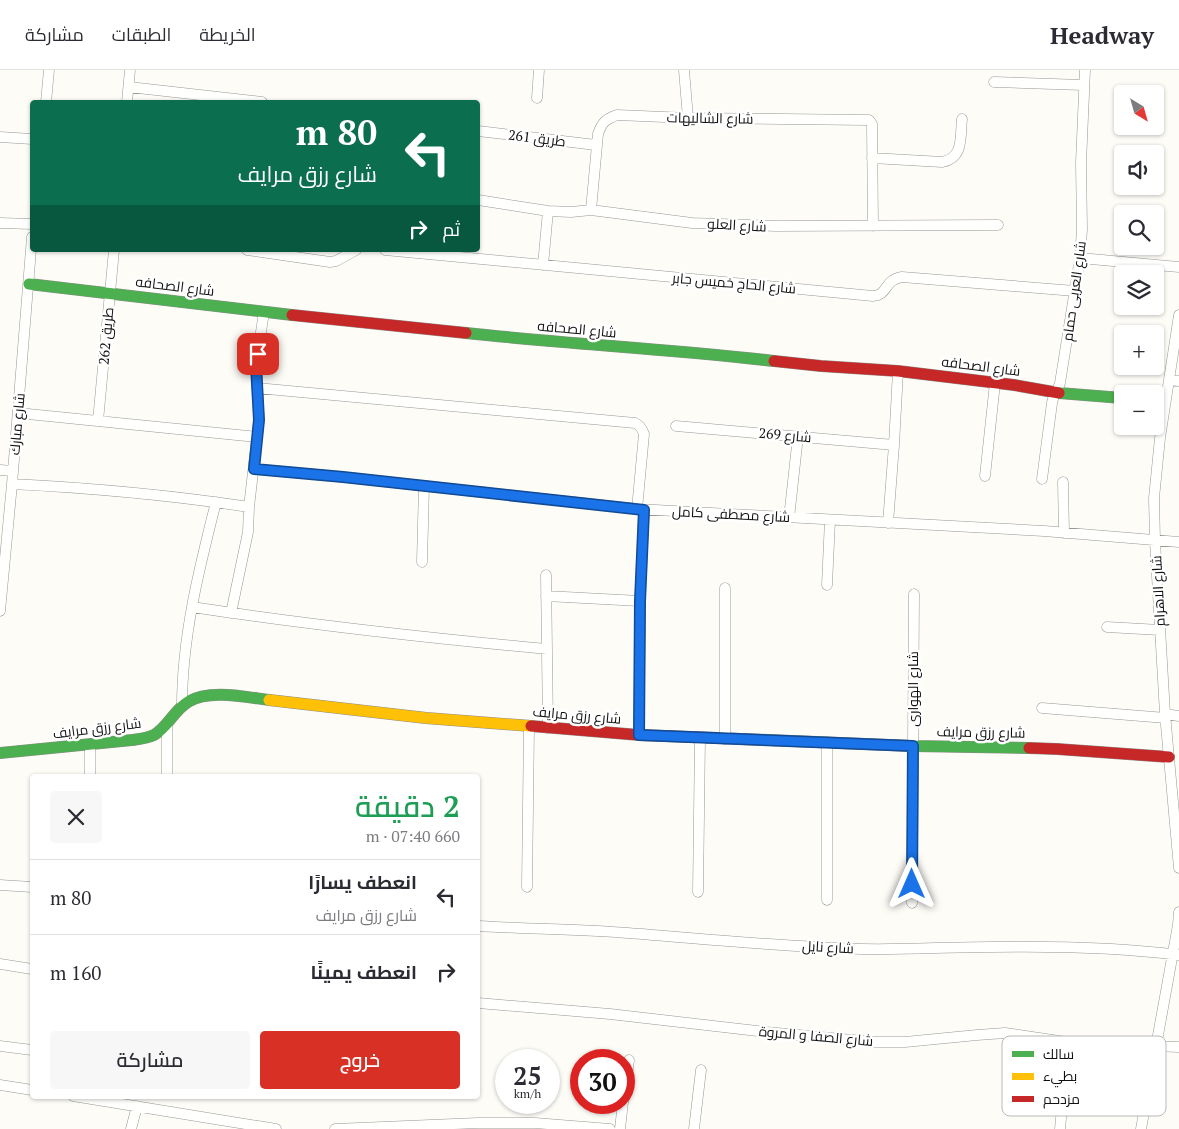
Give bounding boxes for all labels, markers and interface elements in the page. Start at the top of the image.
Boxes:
text: Headway [1050,19,1154,51]
text: مشاركة [25,22,84,46]
text: الطبقات [112,22,171,46]
text: الخريطة [199,22,256,46]
north arrow [1114,85,1164,135]
map controls [1114,85,1164,435]
street label: شارع الشاليهات [666,107,754,128]
text: 80 m [296,109,377,155]
icon: left [395,120,460,185]
street label: طريق 261 [507,125,567,150]
button: sound [1114,145,1164,195]
text: شارع رزق مرايف [237,159,377,188]
button: search [1114,205,1164,255]
street label: شارع العلو [707,213,767,236]
icon: right [404,215,432,243]
text: ثم [442,216,460,241]
street label: شارع العربى حمام [1057,240,1091,342]
button: layers [1114,265,1164,315]
street label: شارع الحاج خميس جابر [670,268,797,297]
street label: شارع الصحافه [135,271,216,300]
street label: طريق 262 [94,306,117,366]
street label: شارع الصحافه [537,316,617,341]
button: + [1114,325,1164,375]
pin [237,333,279,375]
icon: arrive [244,340,272,368]
street label: شارع الصحافه [941,351,1022,380]
button: − [1114,385,1164,435]
street label: شارع مبارك [4,392,29,456]
street label: شارع 269 [758,423,812,446]
street label: شارع مصطفى كامل [671,501,791,526]
street label: شارع الاهرام [1146,555,1170,627]
street label: شارع الهوارى [903,651,922,727]
street label: شارع رزق مرايف [532,701,622,728]
street label: شارع رزق مرايف [52,713,142,742]
street label: شارع رزق مرايف [936,721,1026,742]
text: 2 دقيقة [355,786,460,826]
button: close [50,791,102,843]
text: 660 m · 07:40 [366,825,460,847]
position arrow [885,857,937,909]
text: انعطف يسارًا [308,869,417,894]
icon: left [432,883,460,911]
text: 80 m [50,885,91,910]
text: شارع رزق مرايف [315,904,417,926]
street label: شارع نايل [802,936,854,957]
icon: right [432,958,460,986]
text: انعطف يمينًا [311,959,417,984]
text: 160 m [50,960,101,985]
street label: شارع الصفا و المروة [758,1021,874,1050]
button: مشاركة [50,1031,250,1089]
button: خروج [260,1031,460,1089]
legend [1002,1036,1166,1116]
text: سالك [1043,1044,1074,1063]
speed limit sign: 30 [570,1049,635,1114]
text: 25 [513,1059,542,1092]
text: بطيء [1043,1066,1077,1088]
text: km/h [514,1086,541,1101]
text: مزدحم [1043,1089,1080,1109]

